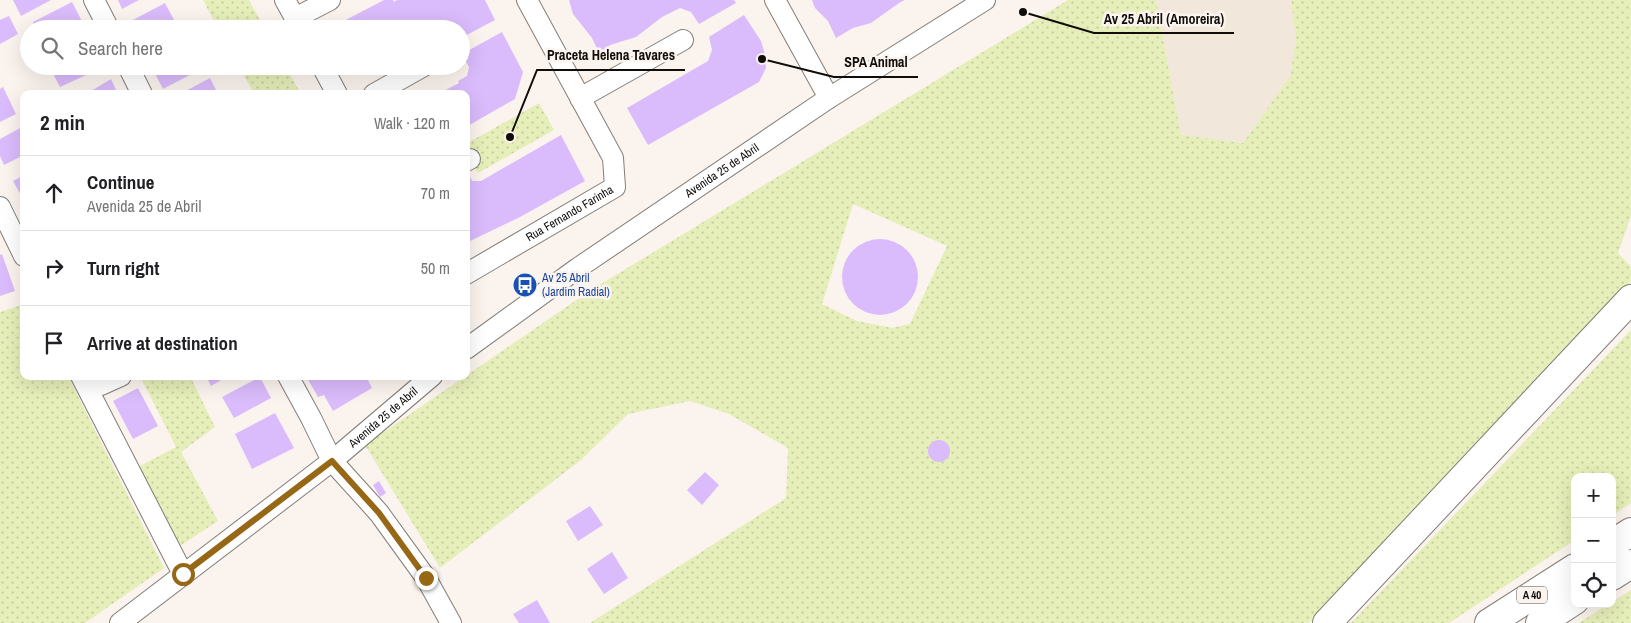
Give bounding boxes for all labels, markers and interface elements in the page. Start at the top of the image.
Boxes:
callout: Av 25 Abril (Amoreira) [1094,4,1234,33]
text: Av 25 Abril (Amoreira) [1104,10,1224,28]
search box [20,20,470,75]
icon: search [38,34,66,62]
text: Search here [78,35,163,61]
callout: Praceta Helena Tavares [537,41,685,70]
text: Praceta Helena Tavares [547,46,675,64]
callout: SPA Animal [834,48,918,77]
text: SPA Animal [844,53,908,71]
text: 2 min [40,108,85,137]
text: Walk · 120 m [374,112,450,134]
street label: Avenida 25 de Abril [681,140,762,202]
text: Continue [87,169,155,195]
icon: ahead [40,179,68,207]
street label: Rua Fernando Farinha [523,181,617,245]
text: 70 m [421,182,450,204]
text: Avenida 25 de Abril [87,195,201,217]
icon: right [40,254,68,282]
text: Turn right [87,255,159,281]
text: 50 m [421,257,450,279]
place label: Av 25 Abril (Jardim Radial) [541,270,610,300]
bus stop icon: Av 25 Abril (Jardim Radial) [512,272,538,298]
icon: arrive [40,329,68,357]
text: Arrive at destination [87,330,238,356]
street label: Avenida 25 de Abril [345,384,421,452]
map controls [1571,473,1616,608]
button: + [1571,473,1616,518]
button: − [1571,518,1616,563]
route start [172,563,195,586]
button: locate [1571,563,1616,608]
route end [415,567,438,590]
road number: A 40 [1517,586,1547,604]

